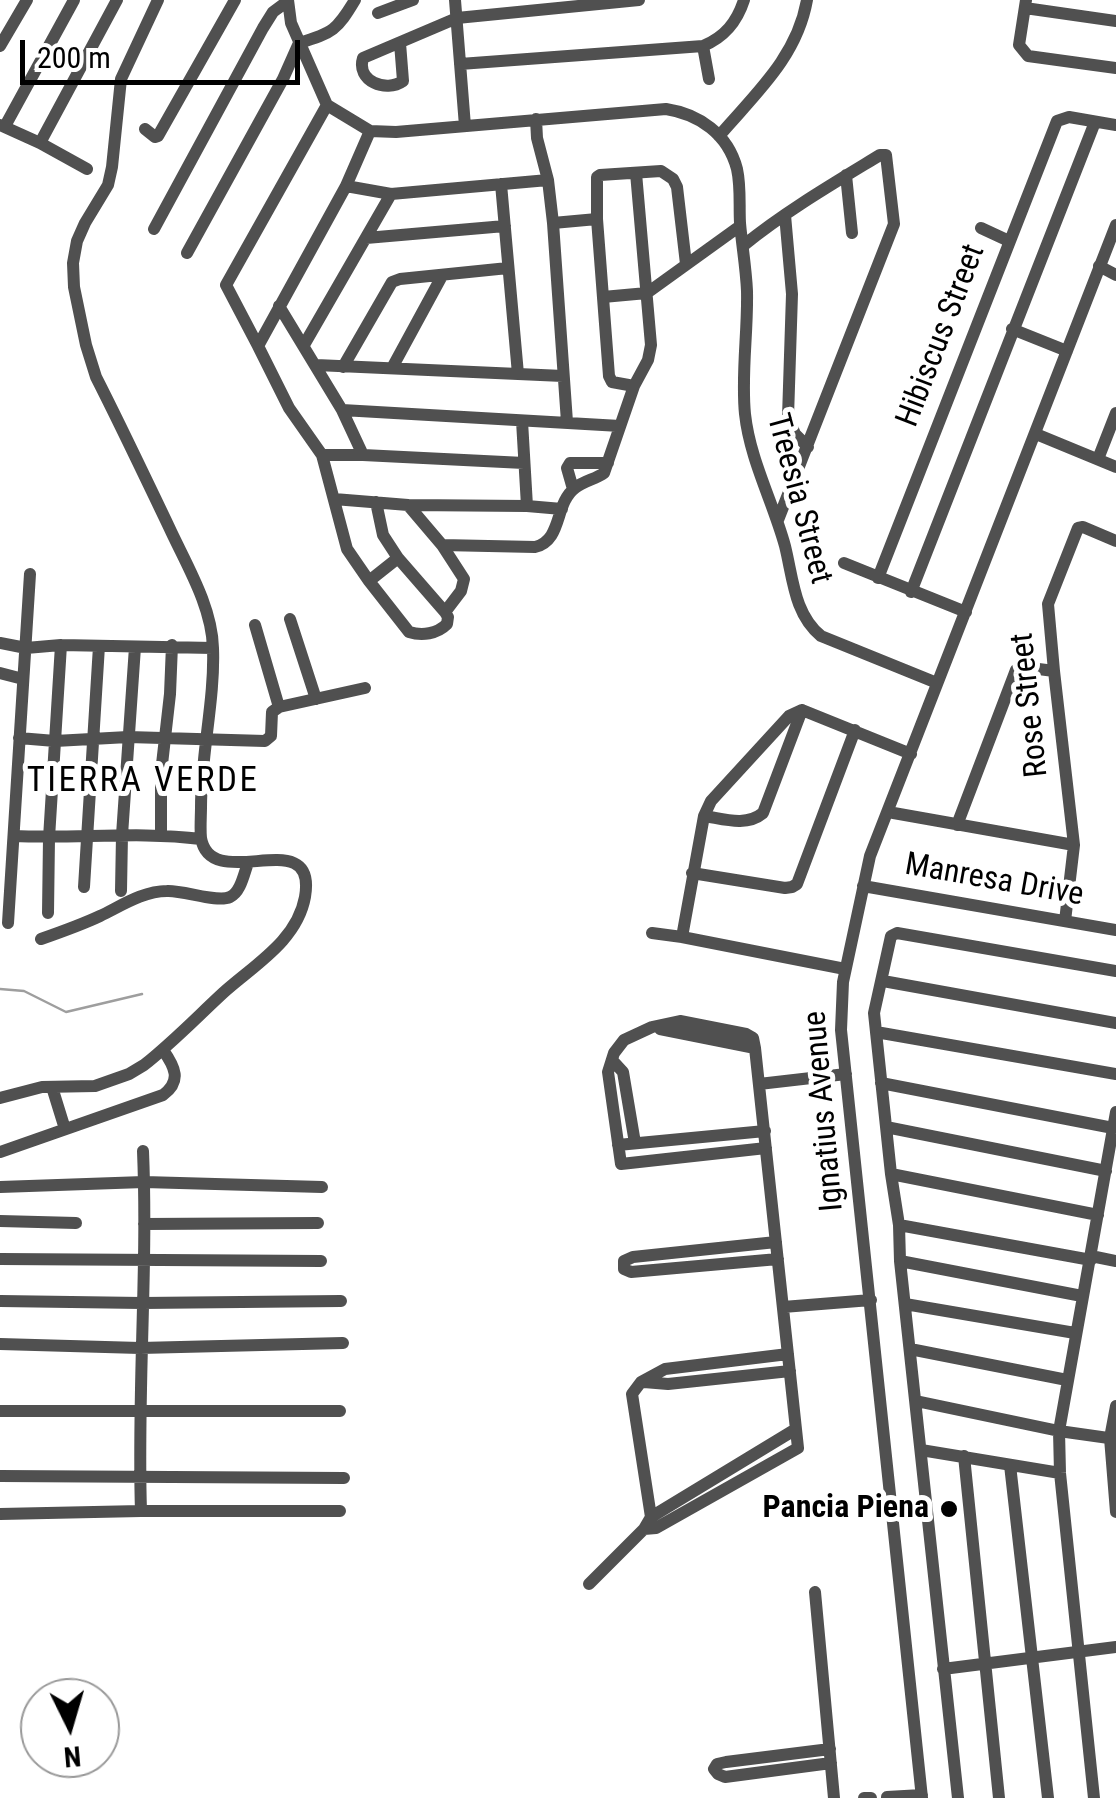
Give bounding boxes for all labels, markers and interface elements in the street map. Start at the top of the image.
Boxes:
scale bar [25,20,305,82]
text: 200 m [37,40,111,75]
street label: Hibiscus Street [890,239,994,433]
street label: Treesia Street [757,410,839,588]
street label: Rose Street [1004,631,1058,779]
district label: TIERRA VERDE [27,761,259,803]
street label: Manresa Drive [902,846,1086,916]
street label: Ignatius Avenue [797,1009,853,1213]
place label: Pancia Piena [763,1490,929,1528]
marker: Pancia Piena [938,1498,960,1520]
north arrow [20,1678,120,1778]
text: N [63,1739,82,1774]

